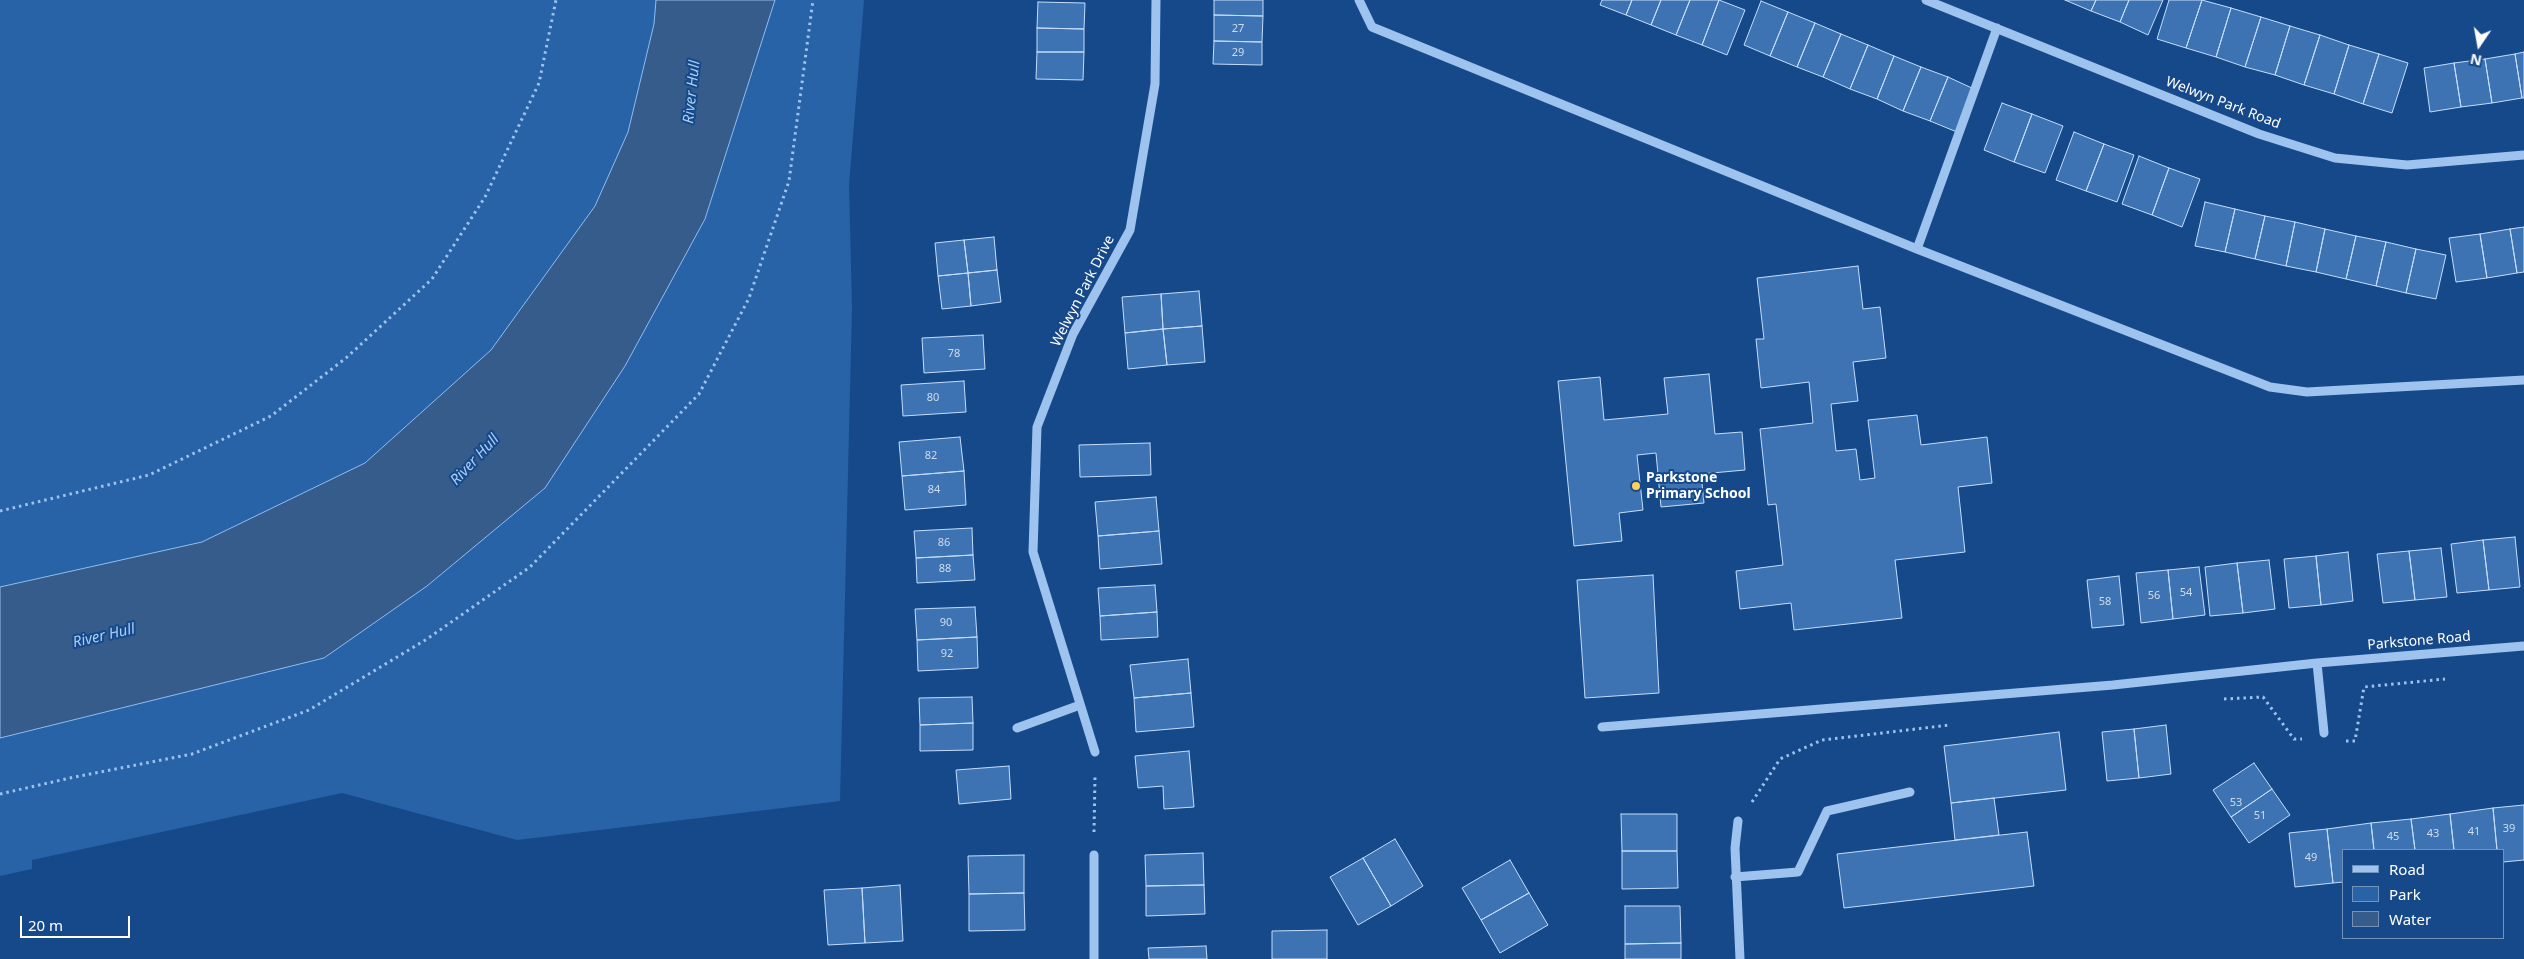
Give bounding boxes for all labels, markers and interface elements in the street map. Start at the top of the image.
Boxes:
north arrow [2454,20,2504,70]
house number: 27 [1232,22,1244,36]
house number: 29 [1232,46,1244,60]
text: N [2468,50,2483,71]
water label: River Hull [680,60,704,124]
street label: Welwyn Park Road [2163,73,2283,133]
street label: Welwyn Park Drive [1048,233,1118,349]
house number: 78 [948,347,960,361]
house number: 80 [927,391,939,405]
water label: River Hull [447,431,503,489]
house number: 82 [925,449,937,463]
place label: Parkstone Primary School [1646,470,1751,502]
marker: Parkstone Primary School [1630,480,1642,492]
house number: 84 [928,483,940,497]
house number: 86 [938,536,950,550]
house number: 88 [939,562,951,576]
house number: 54 [2180,586,2192,600]
house number: 56 [2148,589,2160,603]
house number: 58 [2099,595,2111,609]
house number: 90 [940,616,952,630]
water label: River Hull [71,620,137,652]
street label: Parkstone Road [2367,628,2471,654]
house number: 92 [941,647,953,661]
house number: 53 [2230,796,2242,810]
house number: 51 [2254,809,2266,823]
house number: 39 [2503,822,2515,836]
house number: 41 [2468,825,2480,839]
house number: 43 [2427,827,2439,841]
house number: 45 [2387,830,2399,844]
legend [2342,849,2504,939]
house number: 49 [2305,851,2317,865]
text: Road [2389,859,2425,879]
text: Park [2389,884,2421,904]
scale bar [22,906,132,938]
text: Water [2389,909,2431,929]
text: 20 m [28,915,63,935]

